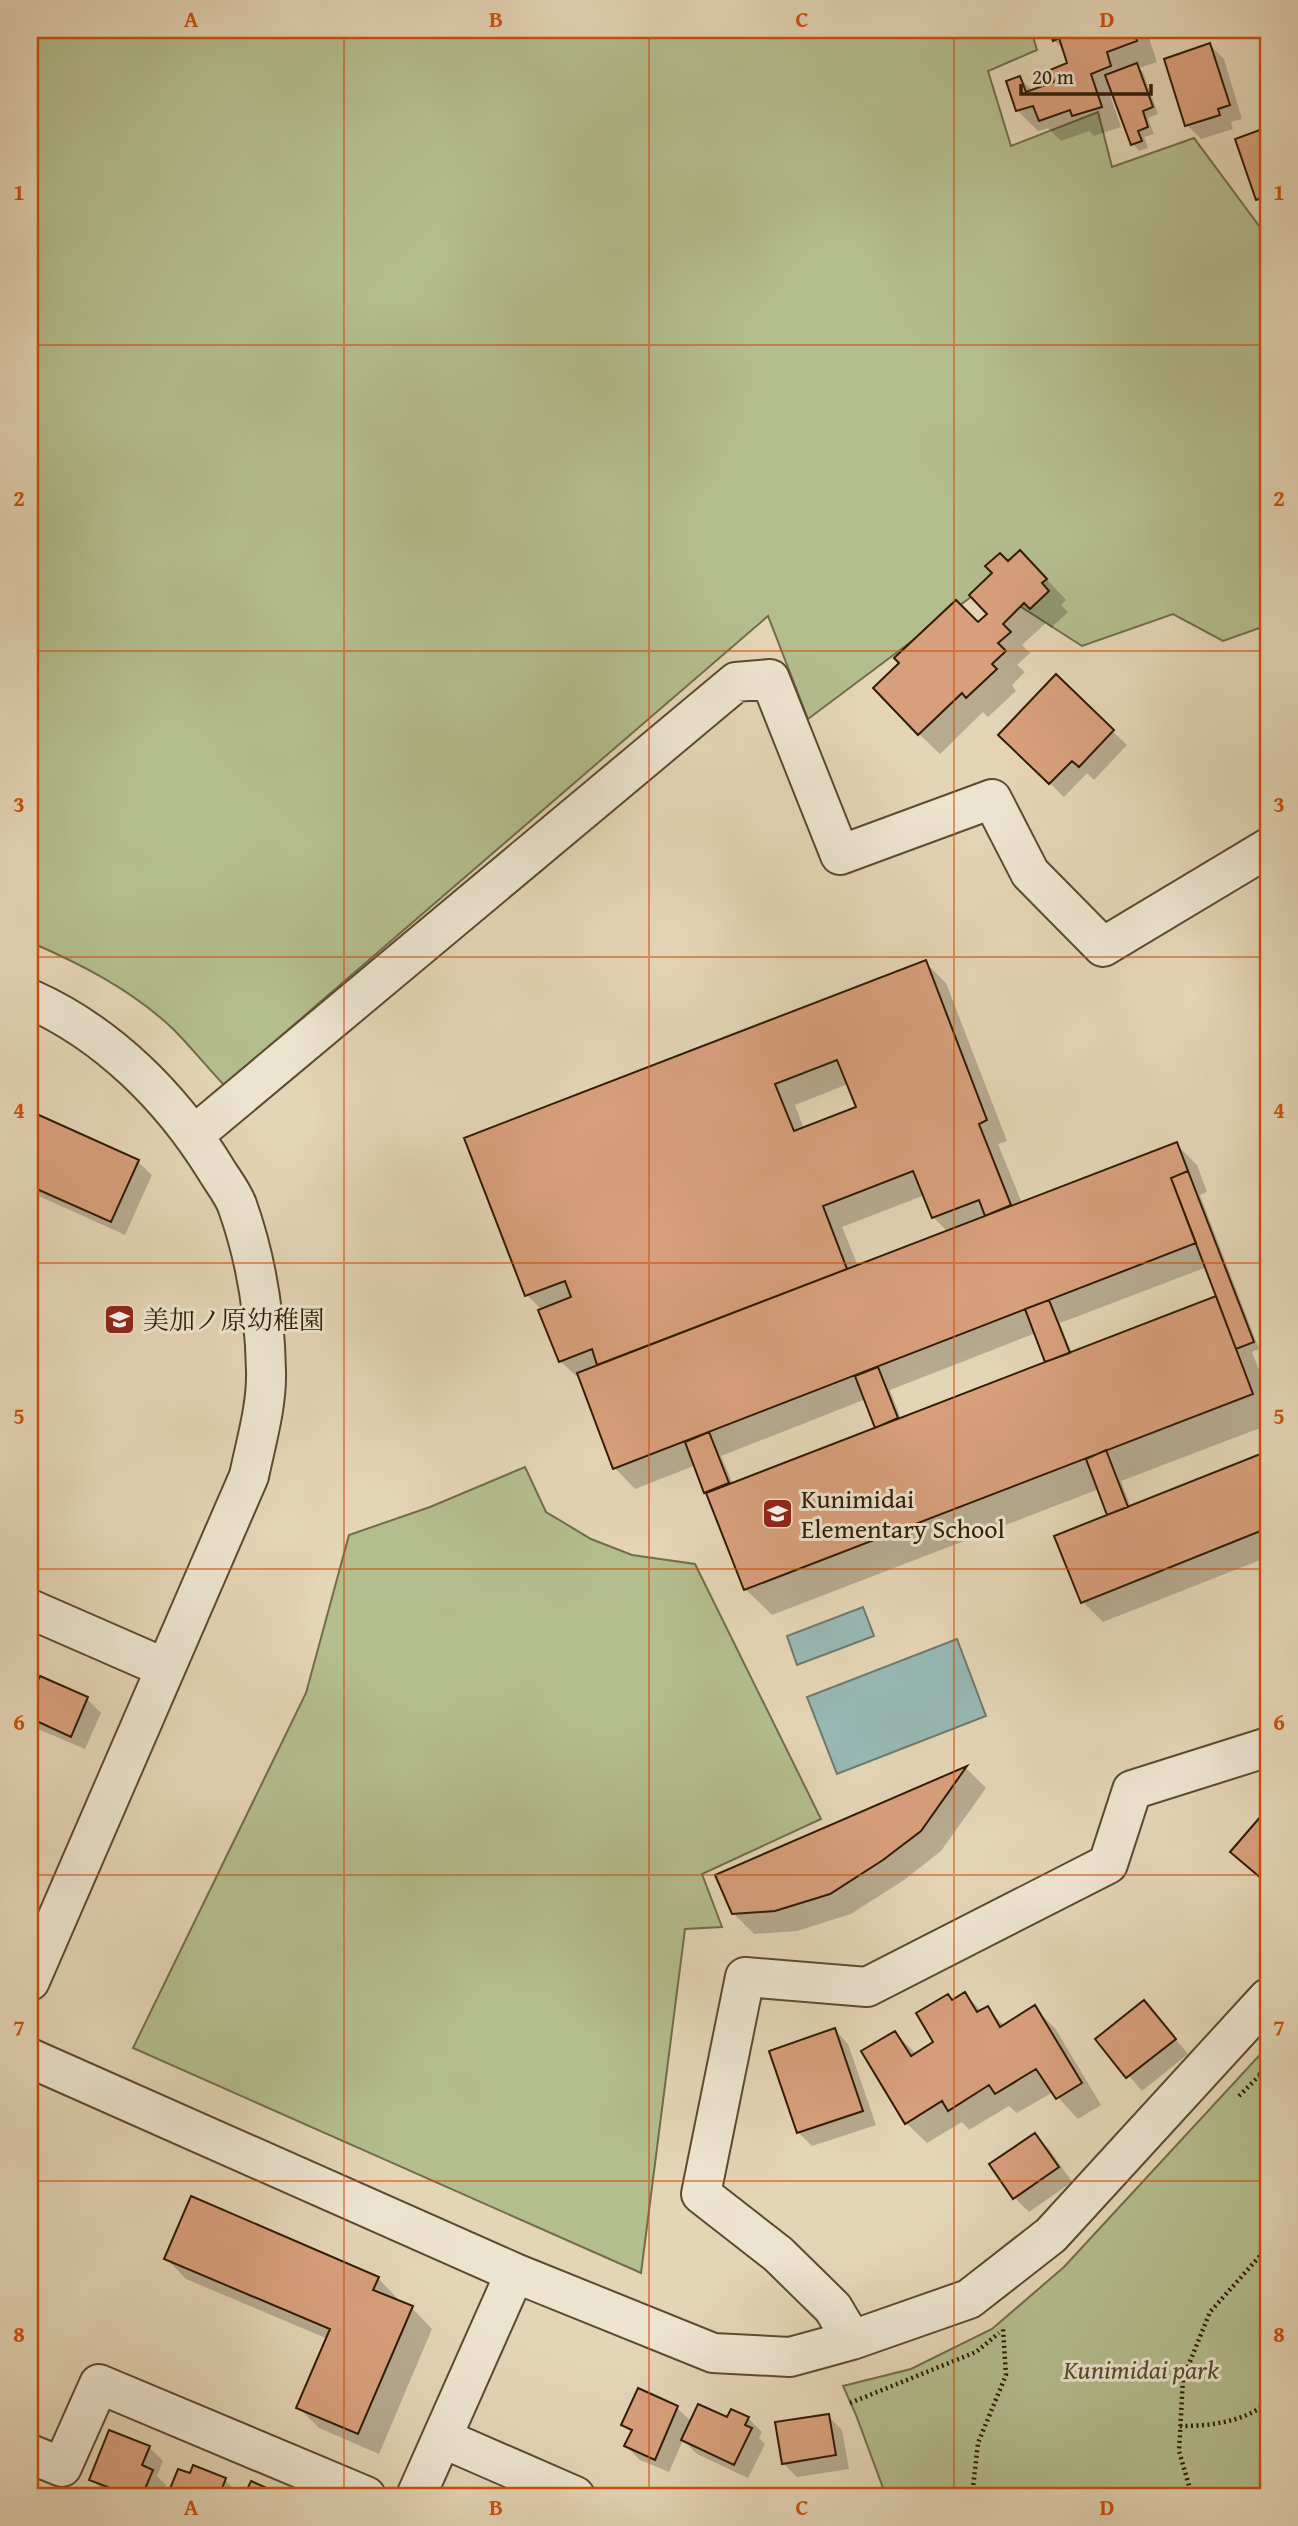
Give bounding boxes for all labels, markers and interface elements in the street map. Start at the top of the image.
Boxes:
text: A [184,2,199,35]
text: B [489,2,503,35]
text: C [795,2,809,35]
text: D [1100,2,1115,35]
scale bar [1021,52,1151,96]
text: 20 m [1032,61,1074,92]
text: 1 [13,175,25,208]
text: 1 [1273,175,1285,208]
text: 2 [13,481,25,514]
text: 2 [1273,481,1285,514]
text: 3 [13,787,25,820]
text: 3 [1273,787,1285,820]
text: 4 [13,1093,25,1126]
text: 4 [1273,1093,1285,1126]
place label: 美加ノ原幼稚園 [143,1300,325,1339]
school or university icon: 美加ノ原幼稚園 [103,1302,137,1336]
text: 5 [13,1399,25,1432]
text: 5 [1273,1399,1285,1432]
place label: Kunimidai Elementary School [801,1479,1005,1548]
school or university icon: Kunimidai Elementary School [761,1496,795,1530]
text: 6 [13,1705,25,1738]
text: 6 [1273,1705,1285,1738]
text: 7 [13,2011,25,2044]
text: 7 [1273,2011,1285,2044]
text: 8 [13,2317,25,2350]
text: 8 [1273,2317,1285,2350]
park label: Kunimidai park [1062,2350,1219,2389]
text: A [184,2490,199,2523]
text: B [489,2490,503,2523]
text: C [795,2490,809,2523]
text: D [1100,2490,1115,2523]

